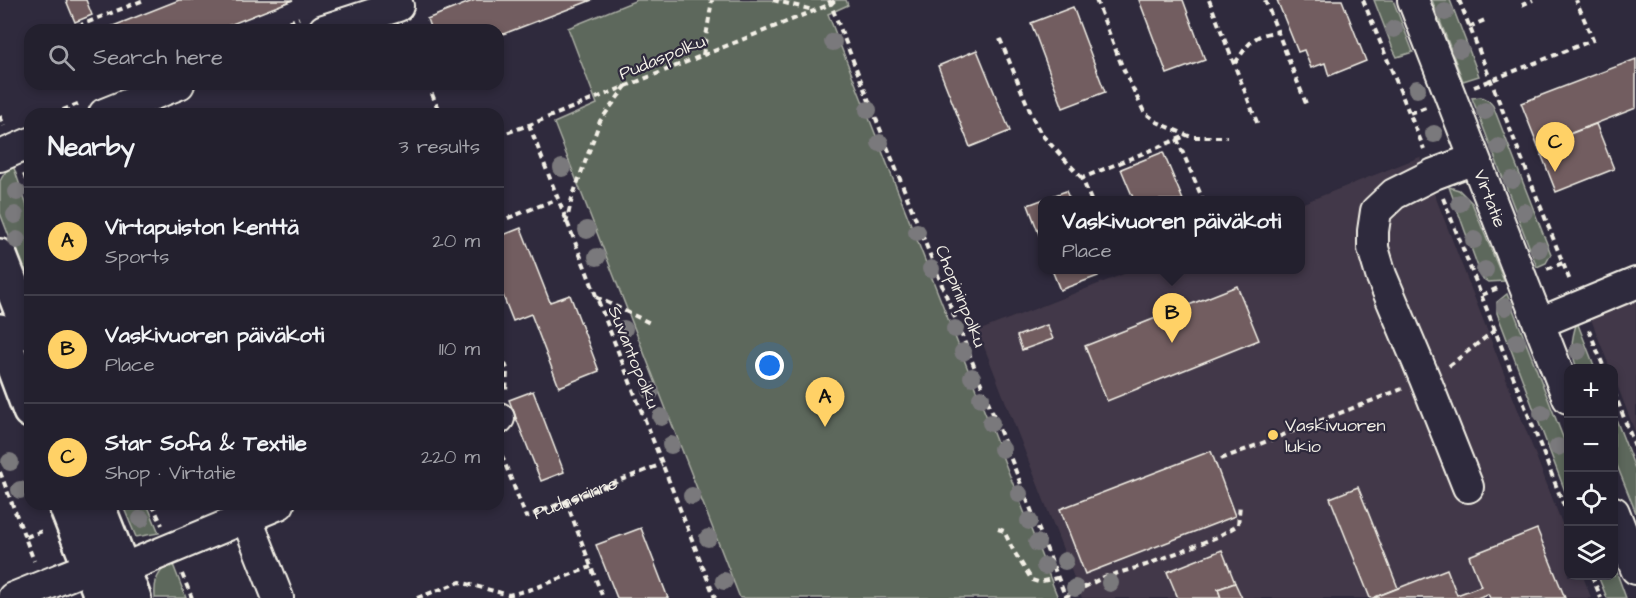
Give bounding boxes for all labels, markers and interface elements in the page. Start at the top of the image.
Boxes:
search box [24,24,504,90]
street label: Pudaspolku [615,29,709,86]
icon: search [45,41,78,74]
text: Search here [93,42,223,73]
pin: C [1536,122,1574,172]
text: Nearby [48,129,135,165]
text: 3 results [398,133,480,161]
street label: Virtatie [1467,166,1512,231]
popup [1038,196,1305,274]
text: Vaskivuoren päiväkoti [1062,206,1281,237]
text: Virtapuiston kenttä [105,212,299,243]
text: A [61,227,74,255]
text: 20 m [432,227,480,255]
text: Place [1062,237,1111,265]
street label: Chopininpolku [929,241,992,351]
text: Sports [105,243,169,271]
pin: B [1152,294,1192,343]
street label: Suvantopolku [602,302,666,412]
text: Vaskivuoren päiväkoti [105,320,324,351]
text: B [60,335,75,363]
text: 110 m [439,335,480,363]
text: Place [105,351,155,379]
your location [755,351,784,380]
map controls [1564,364,1618,580]
button: + [1564,364,1618,418]
pin: A [806,378,844,427]
place label: Vaskivuoren lukio [1285,413,1386,459]
button: − [1564,418,1618,472]
text: Star Sofa & Textile [105,428,307,459]
marker: Vaskivuoren lukio [1266,428,1280,442]
text: C [60,443,75,471]
text: 220 m [421,443,480,471]
text: Shop · Virtatie [105,459,236,487]
street label: Pudasrinne [529,471,621,526]
button: locate [1564,472,1618,526]
button: layers [1564,526,1618,580]

